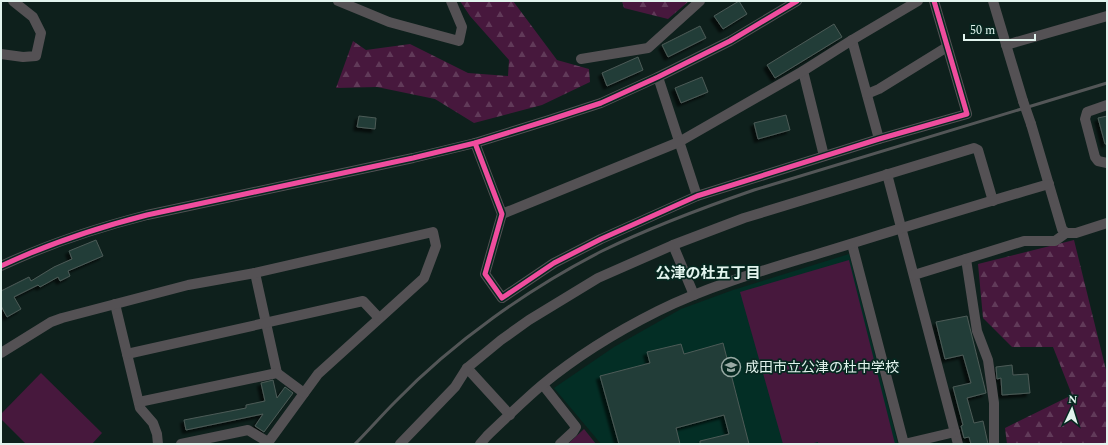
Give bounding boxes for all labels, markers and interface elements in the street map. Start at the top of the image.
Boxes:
scale bar [964,16,1035,42]
text: 50 m [970,21,995,40]
district label: 公津の杜五丁目 [655,262,761,285]
school or university icon: 成田市立公津の杜中学校 [720,356,742,378]
place label: 成田市立公津の杜中学校 [745,357,899,378]
north arrow [1052,389,1092,429]
text: N [1068,391,1078,408]

